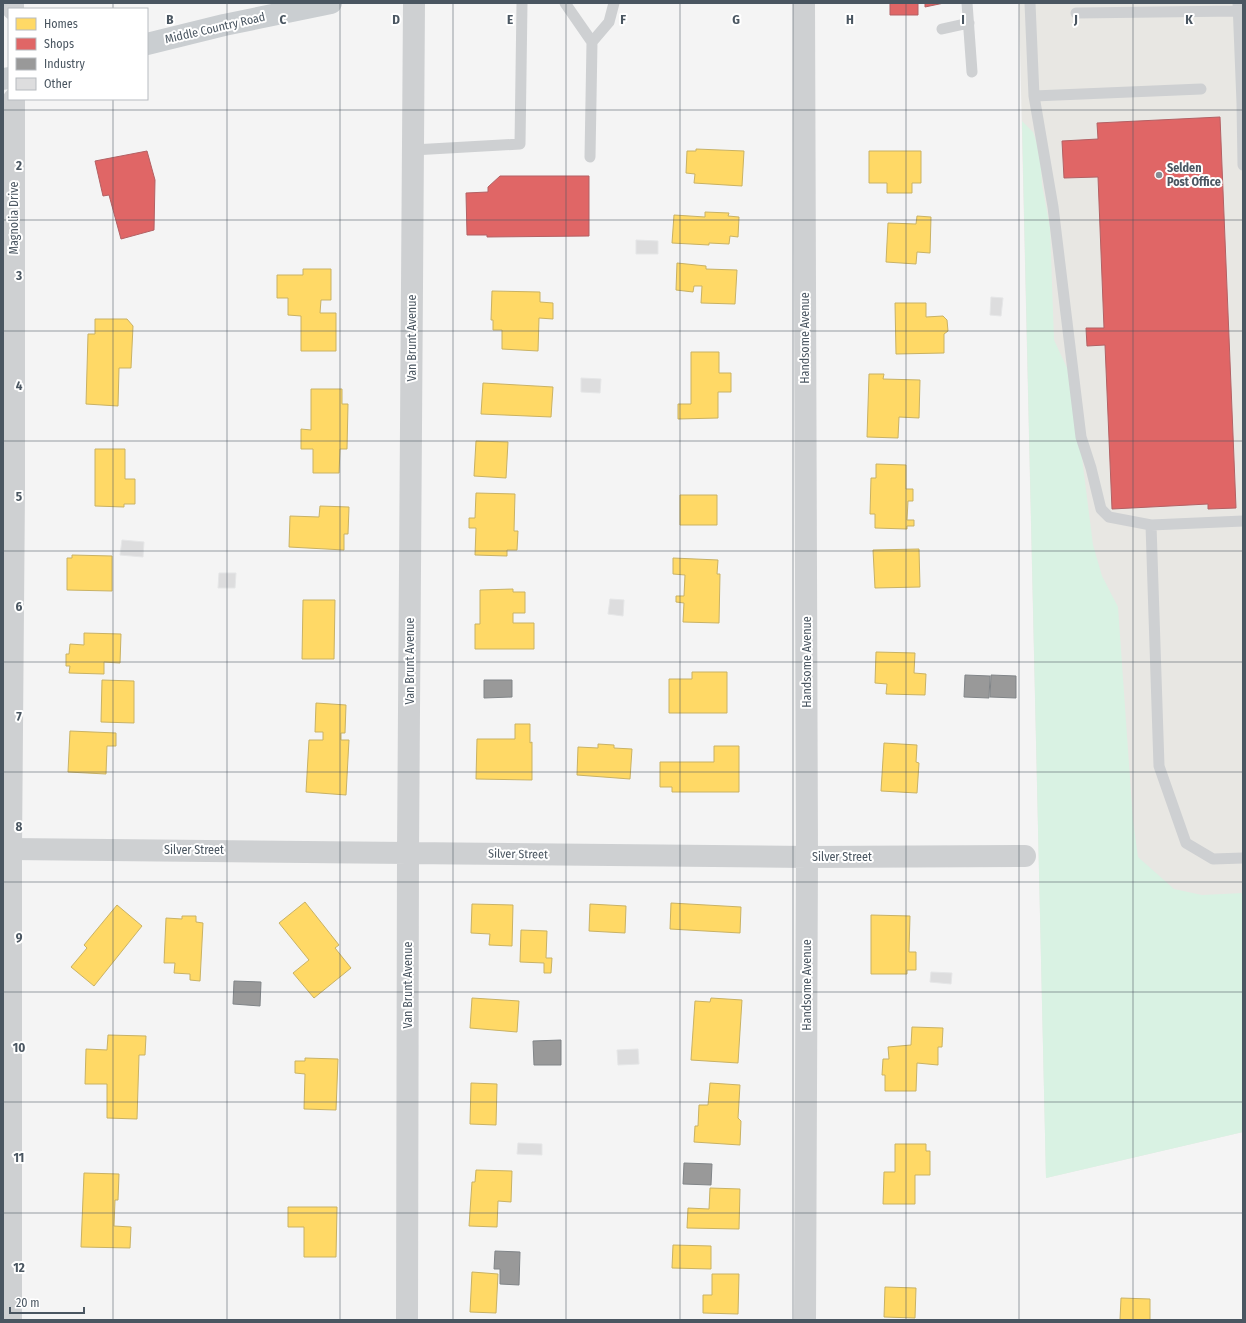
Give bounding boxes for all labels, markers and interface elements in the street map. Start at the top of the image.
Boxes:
legend [8,8,148,100]
street label: Middle Country Road [164,10,266,46]
text: B [166,12,174,27]
text: C [280,12,287,27]
text: D [392,12,400,27]
text: E [507,12,513,27]
text: F [620,12,626,27]
text: G [732,12,740,27]
text: H [846,12,854,27]
text: I [961,12,965,27]
text: J [1073,12,1078,27]
text: K [1185,12,1193,27]
text: Homes [44,17,78,31]
text: Shops [44,37,74,51]
text: Industry [44,57,85,71]
text: Other [44,77,73,91]
text: 2 [15,158,22,173]
place label: Selden Post Office [1167,161,1221,189]
marker: Selden Post Office [1154,170,1164,180]
street label: Magnolia Drive [7,182,21,254]
text: 3 [15,268,22,283]
street label: Handsome Avenue [798,292,812,384]
street label: Van Brunt Avenue [405,295,419,381]
text: 4 [16,378,23,393]
text: 5 [16,489,22,504]
text: 6 [16,599,23,614]
street label: Handsome Avenue [800,616,814,708]
street label: Van Brunt Avenue [403,618,417,704]
text: 7 [16,709,22,724]
text: 8 [16,819,23,834]
street label: Silver Street [164,843,224,857]
street label: Silver Street [488,846,548,862]
street label: Silver Street [812,850,872,864]
text: 9 [16,930,23,945]
street label: Handsome Avenue [800,939,814,1031]
street label: Van Brunt Avenue [401,942,415,1028]
text: 10 [13,1040,25,1055]
text: 11 [14,1150,24,1165]
text: 12 [13,1260,25,1275]
scale bar [10,1289,84,1315]
text: 20 m [16,1296,40,1310]

